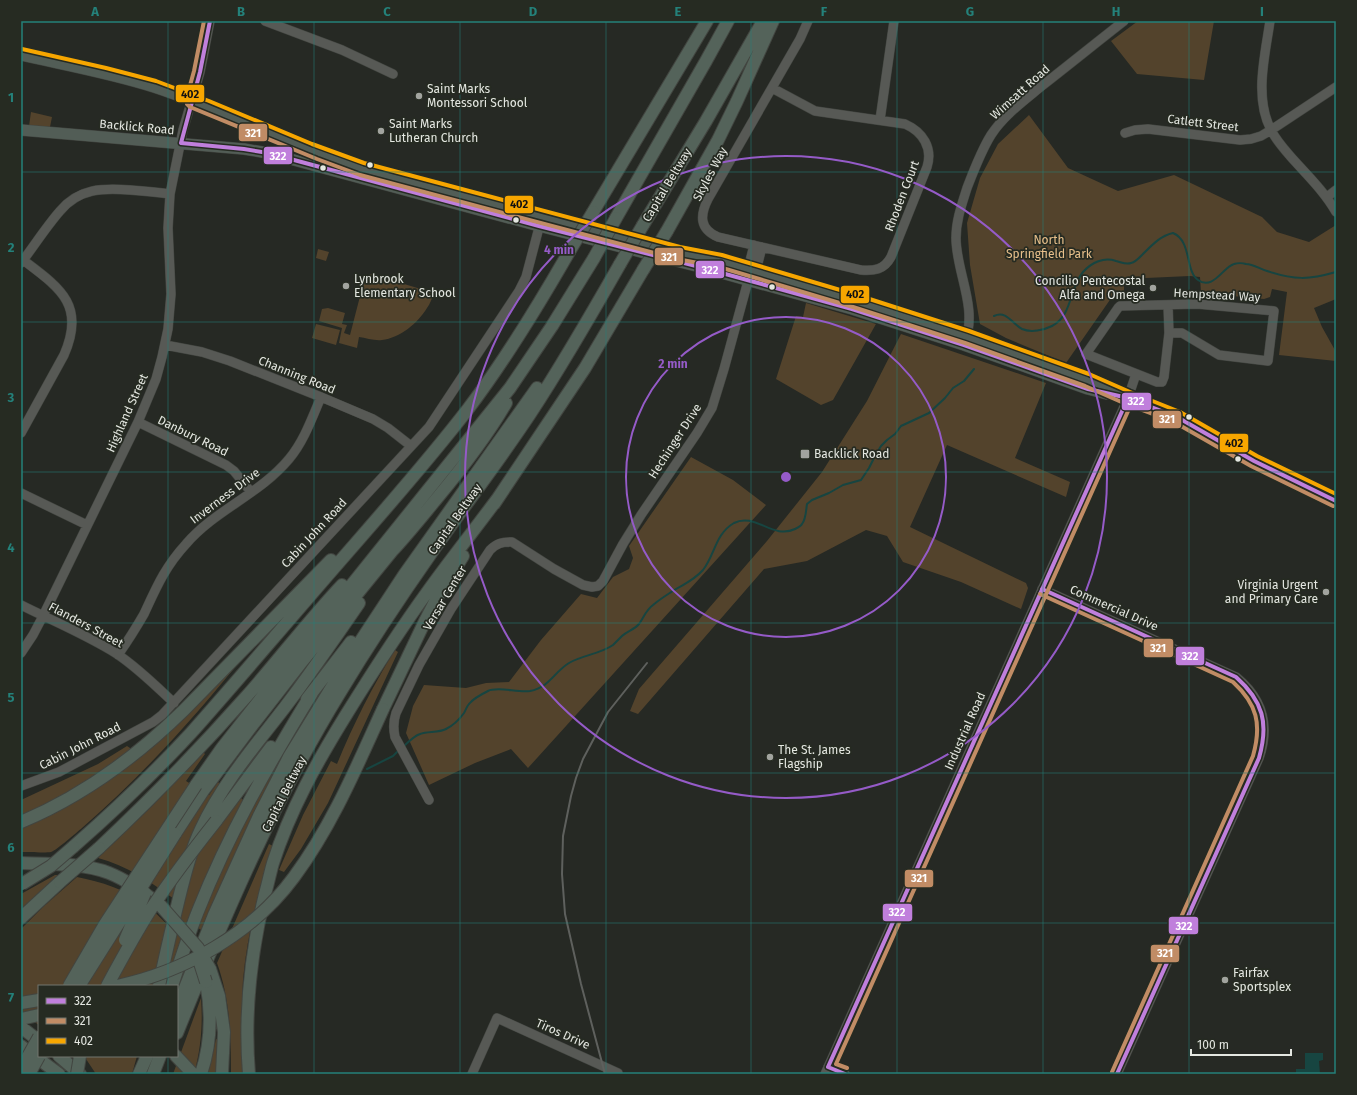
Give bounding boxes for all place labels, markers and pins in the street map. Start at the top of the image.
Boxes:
place label: Saint Marks Montessori School [427,82,528,110]
marker: Saint Marks Montessori School [414,91,424,101]
place label: Saint Marks Lutheran Church [389,117,478,145]
marker: Saint Marks Lutheran Church [376,126,386,136]
unlabelled marker [365,160,375,170]
unlabelled marker [318,163,328,173]
unlabelled marker [511,215,521,225]
place label: Lynbrook Elementary School [354,272,456,300]
place label: Concilio Pentecostal Alfa and Omega [1035,274,1145,302]
marker: Lynbrook Elementary School [341,281,351,291]
unlabelled marker [767,282,777,292]
marker: Concilio Pentecostal Alfa and Omega [1148,283,1158,293]
unlabelled marker [1184,412,1194,422]
place label: Backlick Road [814,447,889,461]
marker: Backlick Road [799,448,811,460]
unlabelled marker [1233,454,1243,464]
centre of rings [779,470,793,484]
place label: Virginia Urgent and Primary Care [1225,578,1319,606]
marker: Virginia Urgent and Primary Care [1321,587,1331,597]
place label: The St. James Flagship [778,743,851,771]
marker: The St. James Flagship [765,752,775,762]
place label: Fairfax Sportsplex [1233,966,1291,994]
marker: Fairfax Sportsplex [1220,975,1230,985]

